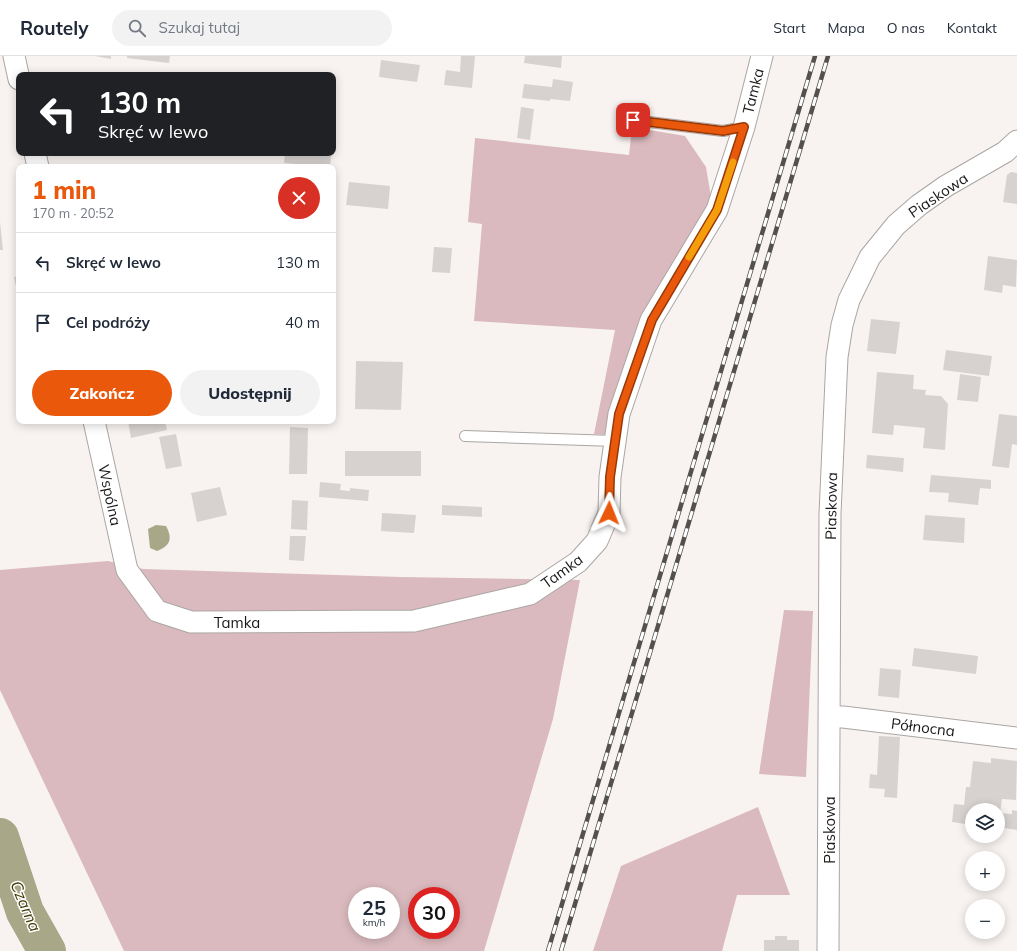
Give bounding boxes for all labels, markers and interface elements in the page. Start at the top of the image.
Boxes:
search box [112,10,392,46]
text: Routely [20,16,88,40]
icon: search [126,17,148,39]
text: Szukaj tutaj [158,18,240,37]
text: Start [773,19,806,37]
text: Mapa [828,19,865,37]
text: O nas [887,19,925,37]
text: Kontakt [947,19,997,37]
street label: Tamka [738,66,768,116]
text: 130 m [98,85,181,120]
icon: left [32,88,84,140]
pin [616,103,650,137]
icon: arrive [622,109,644,131]
text: Skręć w lewo [98,120,208,143]
street label: Piaskowa [905,168,971,222]
text: 1 min [32,175,96,205]
button: close [278,177,320,219]
text: 170 m · 20:52 [32,205,114,221]
icon: left [32,252,54,274]
text: Skręć w lewo [66,253,161,272]
text: 130 m [276,253,320,272]
icon: arrive [32,312,54,334]
text: Cel podróży [66,313,150,332]
text: 40 m [285,313,320,332]
button: Zakończ [32,370,172,416]
button: Udostępnij [180,370,320,416]
street label: Wspólna [94,463,126,527]
street label: Piaskowa [821,472,841,540]
position arrow [588,492,630,534]
street label: Tamka [538,550,586,592]
street label: Tamka [214,613,260,632]
street label: Północna [890,714,956,740]
street label: Piaskowa [820,796,839,864]
map controls [965,803,1005,939]
button: layers [965,803,1005,843]
button: + [965,851,1005,891]
water label: Czarna [6,878,46,935]
speed limit sign: 30 [408,887,460,939]
text: 25 [362,895,386,920]
button: − [965,899,1005,939]
text: km/h [363,916,385,929]

